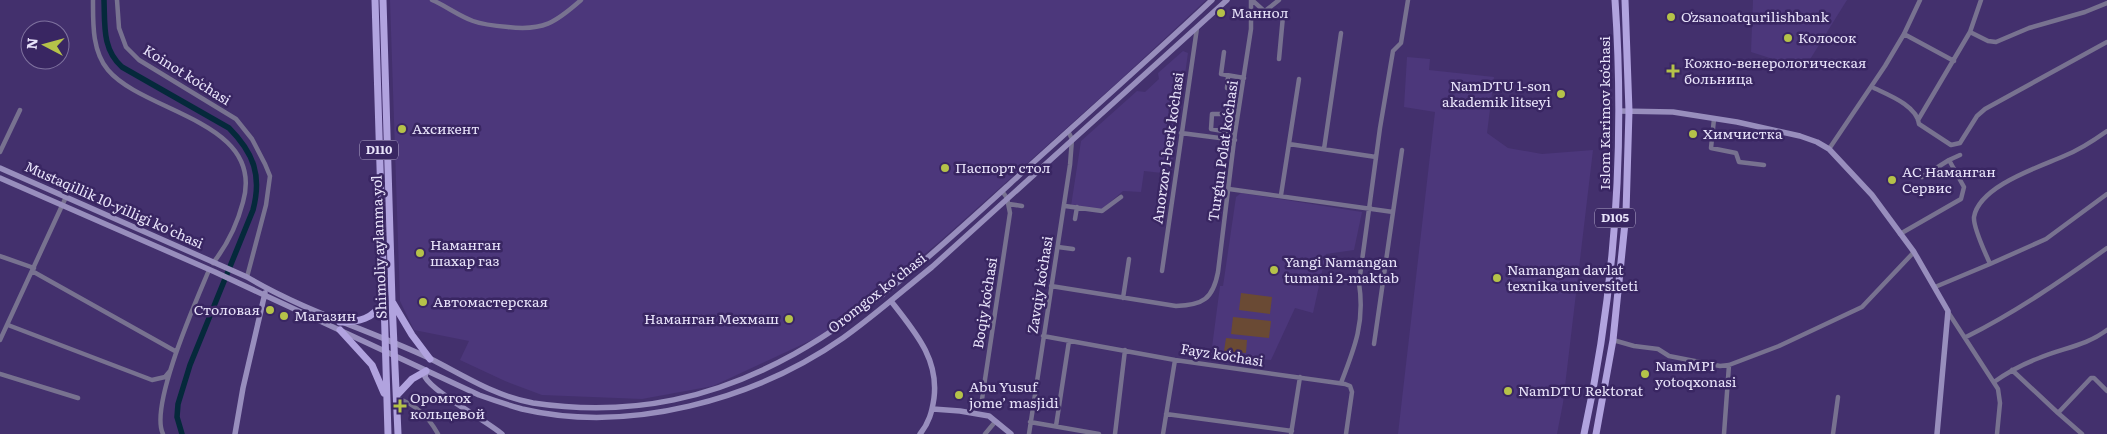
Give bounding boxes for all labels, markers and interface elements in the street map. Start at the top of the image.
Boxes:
place label: Маннол [1231,2,1289,22]
place label: Oʻzsanoatqurilishbank [1681,6,1829,26]
marker: Маннол [1215,7,1227,19]
marker: Oʻzsanoatqurilishbank [1665,11,1677,23]
north arrow [20,20,70,70]
place label: Колосок [1798,27,1857,47]
marker: Колосок [1782,32,1794,44]
text: N [21,36,42,50]
street label: Islom Karimov koʻchasi [1594,36,1614,190]
street label: Koinot koʻchasi [140,39,235,109]
place label: Кожно-венерологическая больница [1684,52,1866,88]
marker: Кожно-венерологическая больница [1666,64,1680,78]
street label: Anorzor 1-berk koʻchasi [1146,70,1188,225]
place label: NamDTU 1-son akademik litseyi [1442,75,1551,111]
street label: Turgʻun Poʻlat koʻchasi [1202,79,1242,223]
marker: NamDTU 1-son akademik litseyi [1555,88,1567,100]
place label: Ахсикент [412,118,480,138]
marker: Ахсикент [396,123,408,135]
place label: Химчистка [1703,123,1783,143]
marker: Химчистка [1687,128,1699,140]
road number: D110 [360,140,398,160]
street label: Mustaqillik 10-yilligi ko'chasi [22,156,207,253]
place label: Паспорт стол [955,157,1051,177]
place label: АС Наманган Сервис [1902,161,1996,197]
marker: Паспорт стол [939,162,951,174]
marker: АС Наманган Сервис [1886,174,1898,186]
street label: Shimoliy aylanma yoʻl [365,175,391,319]
road number: D105 [1595,208,1635,228]
place label: Наманган шахар газ [430,234,501,270]
street label: Zavqiy koʻchasi [1021,234,1057,335]
marker: Наманган шахар газ [414,247,426,259]
street label: Oromgox ko‘chasi [823,247,930,337]
place label: Yangi Namangan tumani 2-maktab [1284,251,1399,287]
street label: Boqiy koʻchasi [967,255,1001,350]
place label: Namangan davlat texnika universiteti [1507,259,1639,295]
marker: Yangi Namangan tumani 2-maktab [1268,264,1280,276]
marker: Namangan davlat texnika universiteti [1491,272,1503,284]
place label: Автомастерская [433,291,548,311]
marker: Автомастерская [417,296,429,308]
place label: Столовая [194,299,260,319]
marker: Столовая [264,304,276,316]
place label: Магазин [294,305,356,325]
place label: Наманган Мехмаш [644,308,779,328]
marker: Магазин [278,310,290,322]
marker: Наманган Мехмаш [783,313,795,325]
street label: Fayz koʻchasi [1179,338,1265,370]
place label: NamMPI yotoqxonasi [1655,355,1737,391]
marker: NamMPI yotoqxonasi [1639,368,1651,380]
place label: Abu Yusuf jome’ masjidi [969,376,1059,412]
place label: NamDTU Rektorat [1518,380,1643,400]
marker: NamDTU Rektorat [1502,385,1514,397]
place label: Оромгох кольцевой [410,387,485,423]
marker: Abu Yusuf jome’ masjidi [953,389,965,401]
marker: Оромгох кольцевой [394,400,406,412]

